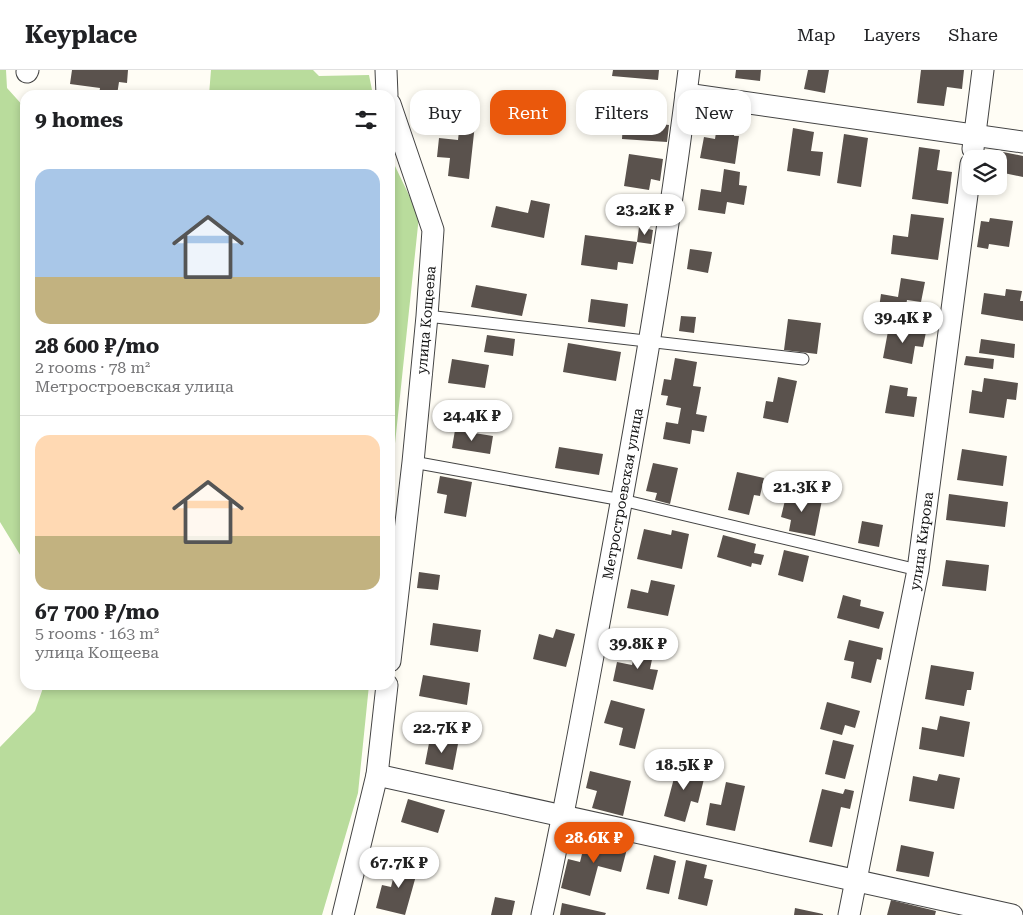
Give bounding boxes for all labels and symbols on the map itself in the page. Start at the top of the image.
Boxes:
pin: 23.2K ₽ [599,194,691,236]
street label: улица Кощеева [413,265,439,375]
pin: 39.4K ₽ [857,302,949,344]
pin: 24.4K ₽ [426,400,518,442]
street label: Метростроевская улица [599,406,646,581]
pin: 21.3K ₽ [756,470,848,513]
street label: улица Кирова [906,490,936,592]
pin: 39.8K ₽ [592,628,684,670]
pin: 22.7K ₽ [396,712,488,754]
pin: 18.5K ₽ [638,748,730,791]
pin: 28.6K ₽ [548,822,640,864]
pin: 67.7K ₽ [353,846,445,889]

